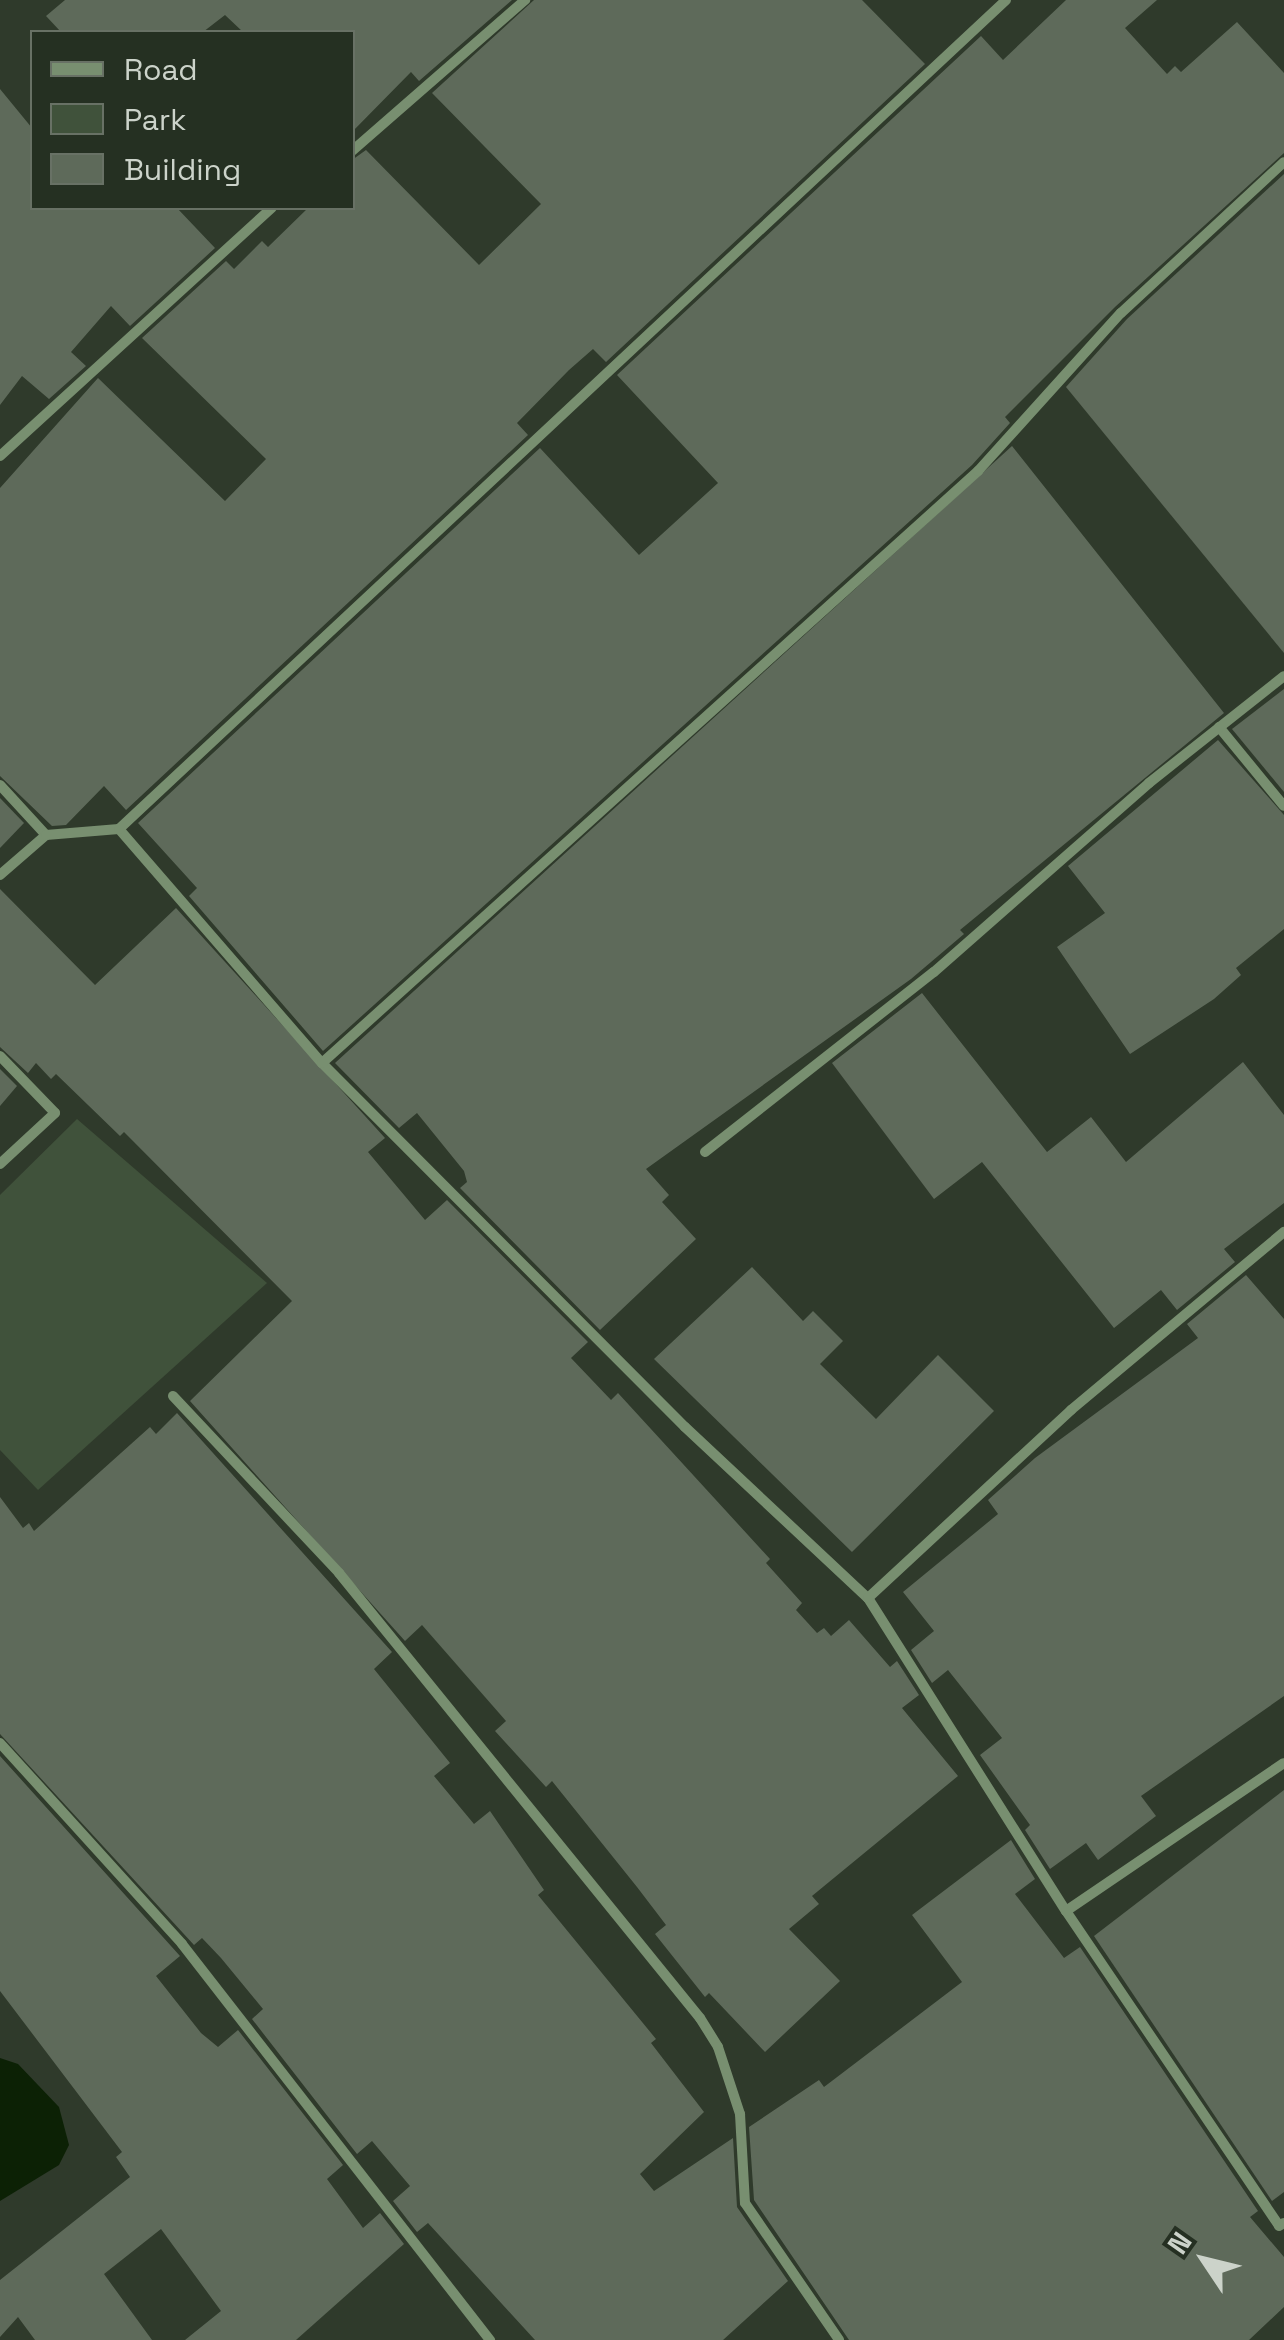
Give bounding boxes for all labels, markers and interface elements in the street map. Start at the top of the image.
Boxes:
legend [30,30,355,210]
text: Road [124,50,198,89]
text: Park [124,100,186,139]
text: Building [124,150,241,189]
north arrow [1154,2210,1254,2310]
text: N [1159,2225,1200,2261]

